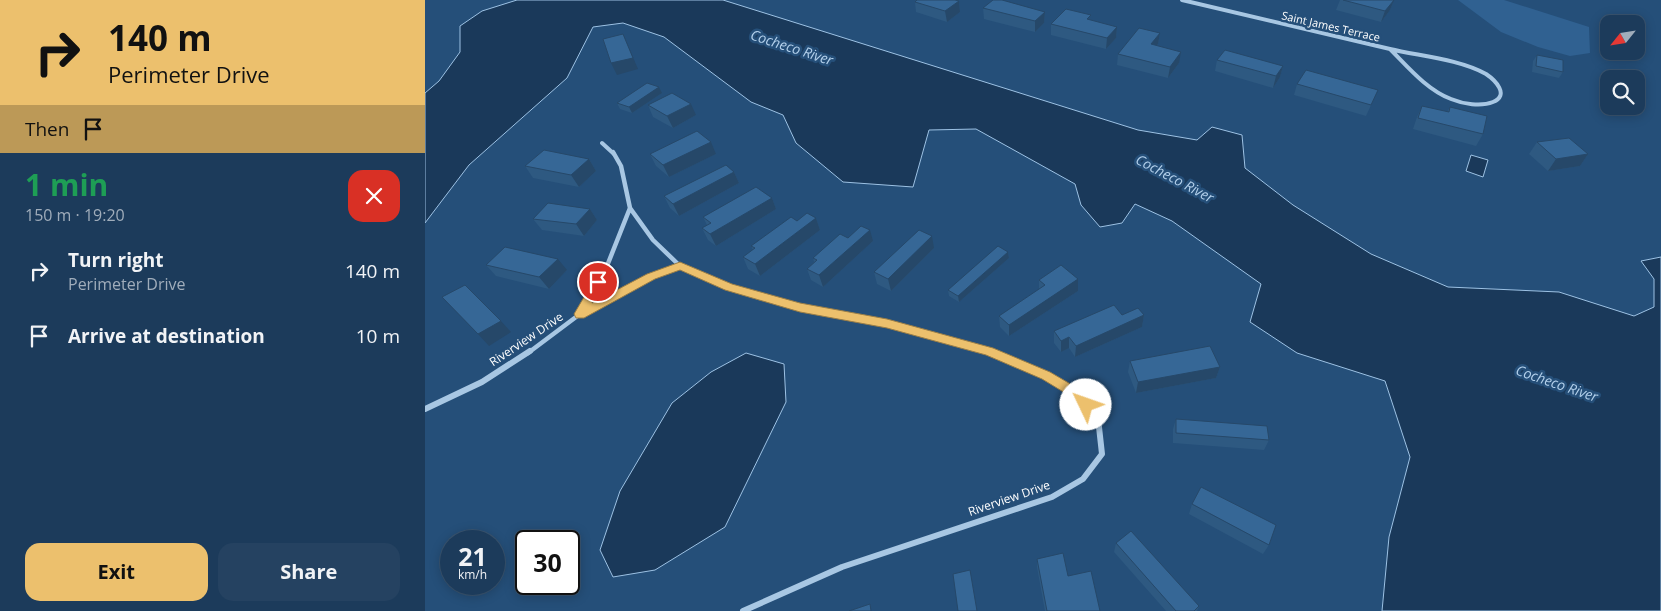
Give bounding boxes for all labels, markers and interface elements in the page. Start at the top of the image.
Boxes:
street label: Saint James Terrace [1280,7,1382,45]
text: 140 m [108,14,212,61]
north arrow [1600,15,1645,60]
map controls [1600,15,1645,115]
icon: right [25,20,90,85]
water label: Cocheco River [748,25,836,69]
text: Perimeter Drive [108,59,270,89]
button: search [1600,70,1645,115]
icon: arrive [79,115,107,143]
text: Then [25,116,69,142]
water label: Cocheco River [1133,149,1218,207]
text: 1 min [25,164,108,205]
button: close [348,170,400,222]
text: 150 m · 19:20 [25,204,125,226]
text: Turn right [68,247,163,273]
icon: right [25,257,53,285]
text: 140 m [345,258,400,284]
pin [577,261,619,303]
icon: arrive [584,268,612,296]
text: Perimeter Drive [68,273,186,295]
street label: Riverview Drive [486,308,566,370]
icon: arrive [25,322,53,350]
text: Arrive at destination [68,323,265,349]
text: 10 m [356,323,400,349]
water label: Cocheco River [1513,360,1601,406]
position arrow [1059,378,1111,430]
street label: Riverview Drive [966,476,1052,520]
speed limit sign: 30 [515,530,580,595]
text: 21 [458,539,487,573]
button: Exit [25,543,208,601]
button: Share [218,543,400,601]
text: km/h [458,566,487,583]

